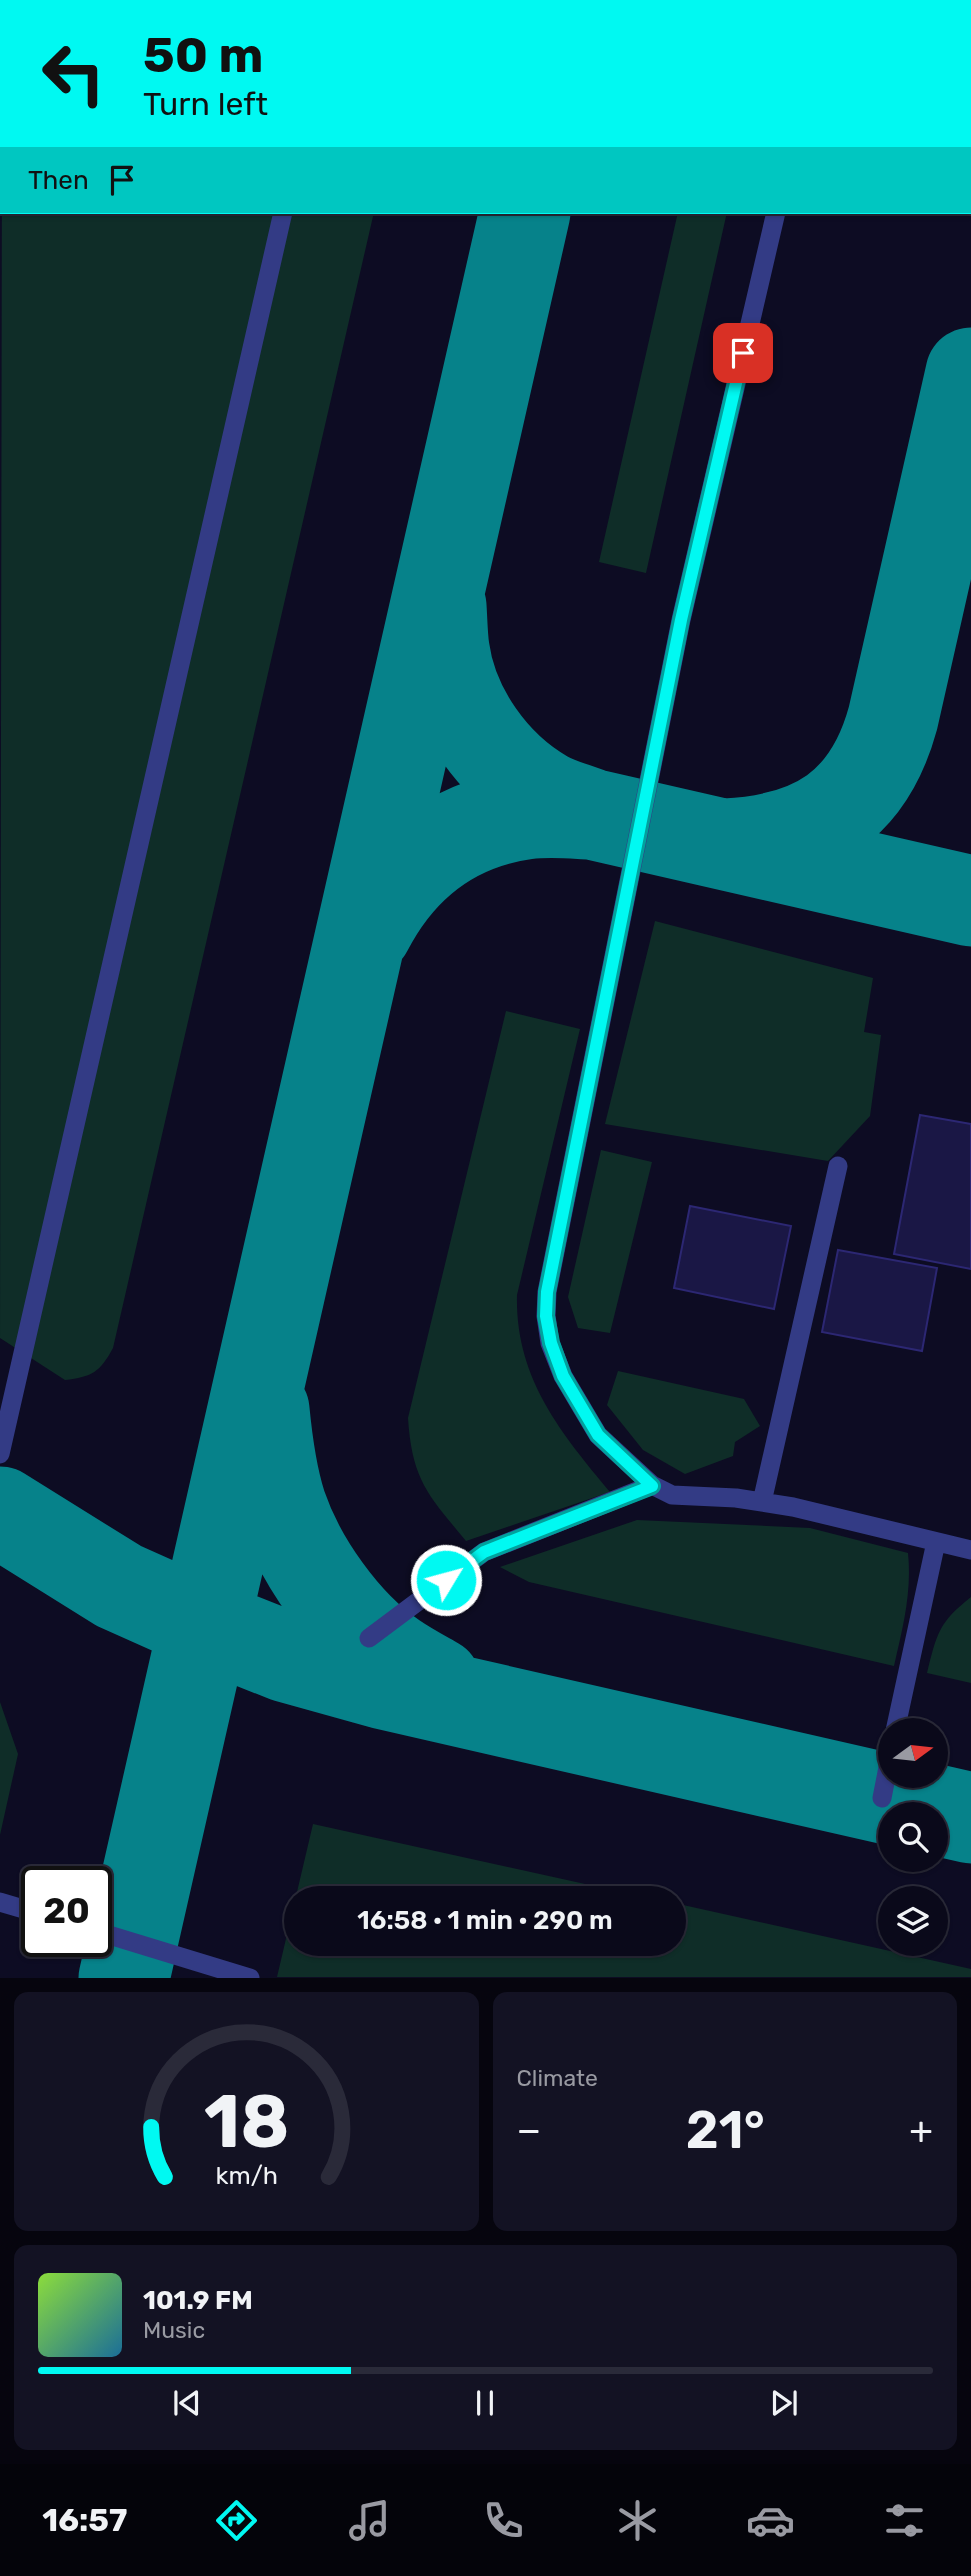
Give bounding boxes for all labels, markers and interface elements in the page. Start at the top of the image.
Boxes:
text: 50 m [143,26,263,84]
icon: left [28,28,119,119]
text: Turn left [143,85,268,123]
icon: arrive [103,161,141,199]
text: Then [28,165,89,196]
pin [713,323,773,383]
icon: arrive [724,334,762,372]
position arrow [409,1543,483,1617]
north arrow [878,1718,948,1788]
map controls [878,1718,948,1956]
button: search [878,1802,948,1872]
speed limit sign: 20 [21,1866,112,1957]
button: layers [878,1886,948,1956]
text: 16:58 · 1 min · 290 m [357,1905,613,1936]
text: Climate [517,2064,598,2092]
text: 18 [204,2080,289,2166]
text: 21° [686,2099,765,2161]
text: − [517,2107,541,2153]
text: + [909,2107,933,2153]
text: km/h [215,2161,277,2190]
text: 101.9 FM [143,2285,253,2316]
text: Music [143,2316,205,2344]
icon: previous [168,2384,206,2422]
icon: pause [466,2384,504,2422]
icon: next [765,2384,803,2422]
icon: directions [212,2496,261,2545]
icon: music [345,2496,394,2545]
icon: phone [479,2496,528,2545]
icon: climate [613,2496,662,2545]
icon: car [746,2496,795,2545]
icon: filters [880,2496,929,2545]
text: 16:57 [42,2501,127,2539]

